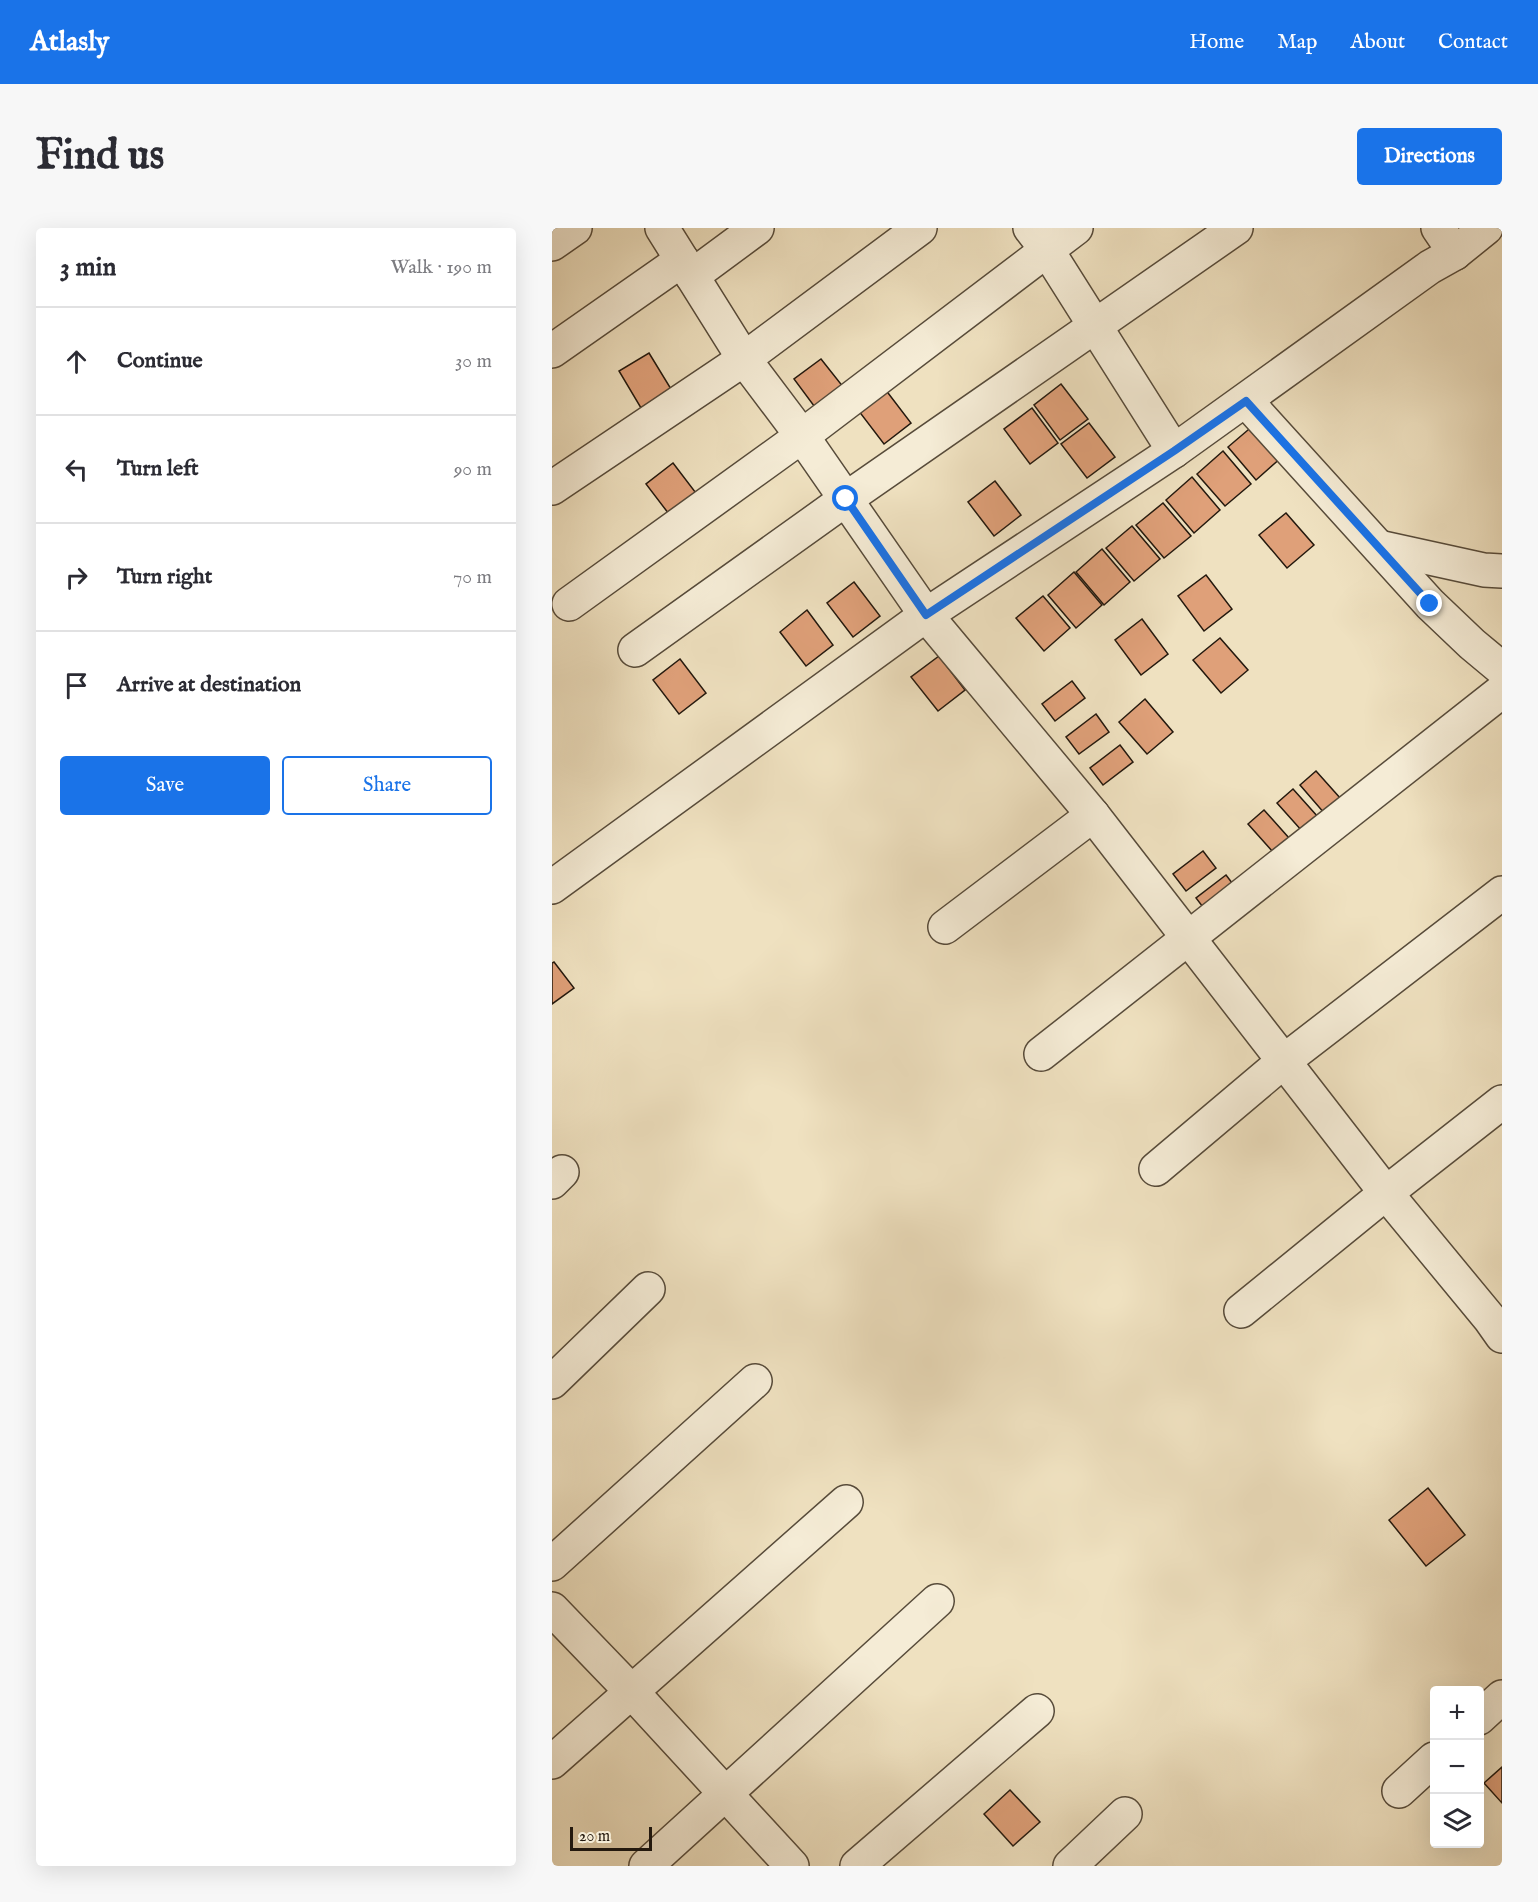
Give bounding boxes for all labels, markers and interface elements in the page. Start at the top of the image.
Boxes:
text: Atlasly [30,25,109,60]
text: Home [1189,29,1244,56]
text: Map [1277,29,1317,56]
text: About [1350,29,1405,56]
text: Contact [1438,29,1508,56]
button: Directions [1357,128,1502,185]
text: Find us [36,130,164,183]
text: 3 min [60,251,116,284]
text: Walk · 190 m [390,255,492,280]
icon: ahead [60,345,93,378]
text: Continue [117,347,203,375]
text: 30 m [455,349,492,374]
icon: left [60,453,93,486]
text: Turn left [117,455,199,483]
text: 90 m [454,457,492,482]
route start [832,485,858,511]
icon: right [60,561,93,594]
text: Turn right [117,563,212,591]
text: 70 m [453,565,492,590]
route end [1416,590,1442,616]
icon: arrive [60,669,93,702]
text: Arrive at destination [117,671,301,699]
button: Save [60,756,270,815]
button: Share [282,756,492,815]
map controls [1430,1686,1484,1848]
button: + [1430,1686,1484,1740]
button: − [1430,1740,1484,1794]
button: layers [1430,1794,1484,1848]
scale bar [570,1824,652,1852]
text: 20 m [579,1827,610,1847]

